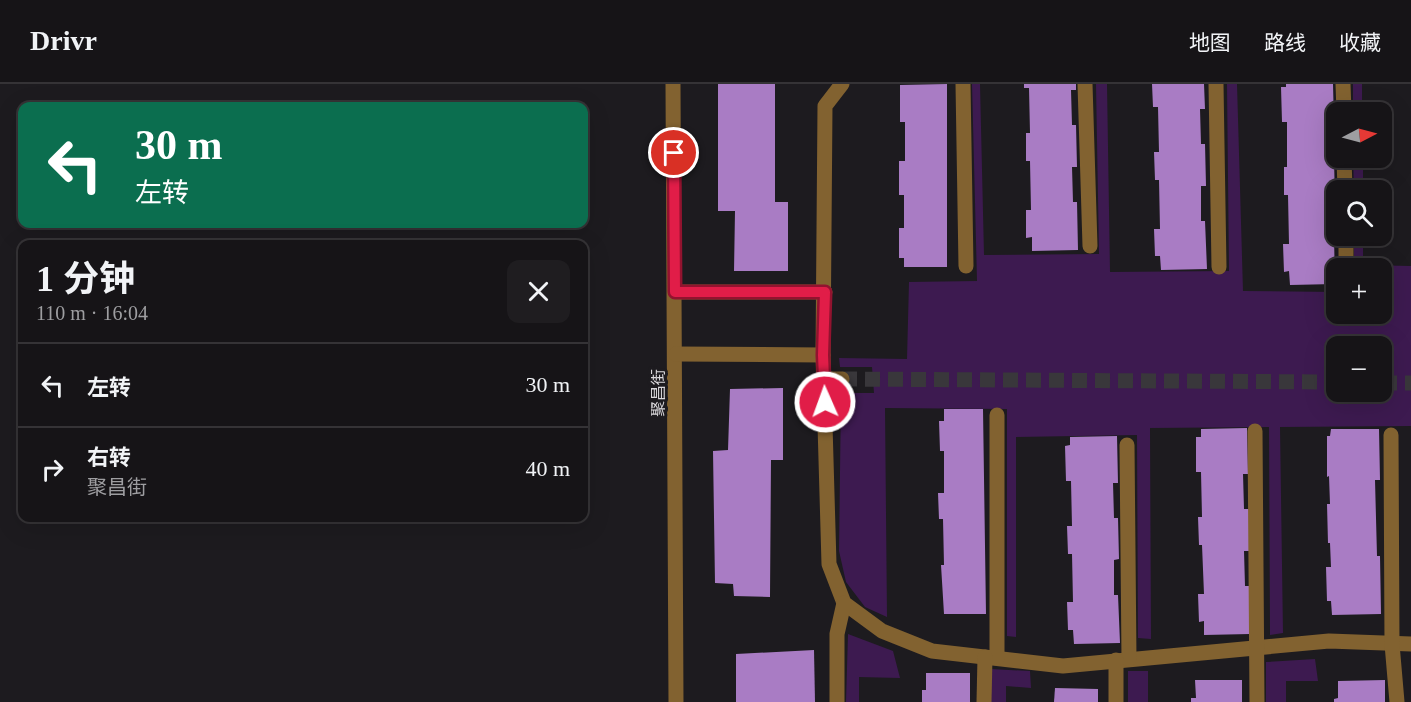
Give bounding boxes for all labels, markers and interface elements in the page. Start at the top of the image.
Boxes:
text: Drivr [30,25,97,56]
text: 地图 [1189,31,1231,55]
text: 路线 [1264,31,1306,55]
text: 收藏 [1339,31,1381,55]
north arrow [1326,102,1392,168]
map controls [1326,102,1392,402]
text: 30 m [135,122,223,168]
icon: left [36,126,114,204]
pin [648,127,699,178]
icon: arrive [657,136,690,169]
text: 左转 [135,178,189,208]
button: search [1326,180,1392,246]
button: + [1326,258,1392,324]
text: 1 分钟 [36,259,135,299]
button: close [507,260,570,323]
text: 110 m · 16:04 [36,302,148,324]
button: − [1326,336,1392,402]
icon: left [36,369,69,402]
street label: 聚昌街 [650,369,667,417]
position arrow [793,370,857,434]
text: 30 m [525,372,570,397]
text: 左转 [87,375,131,400]
text: 右转 [87,445,131,470]
icon: right [36,453,69,486]
text: 40 m [525,456,570,481]
text: 聚昌街 [87,476,147,498]

